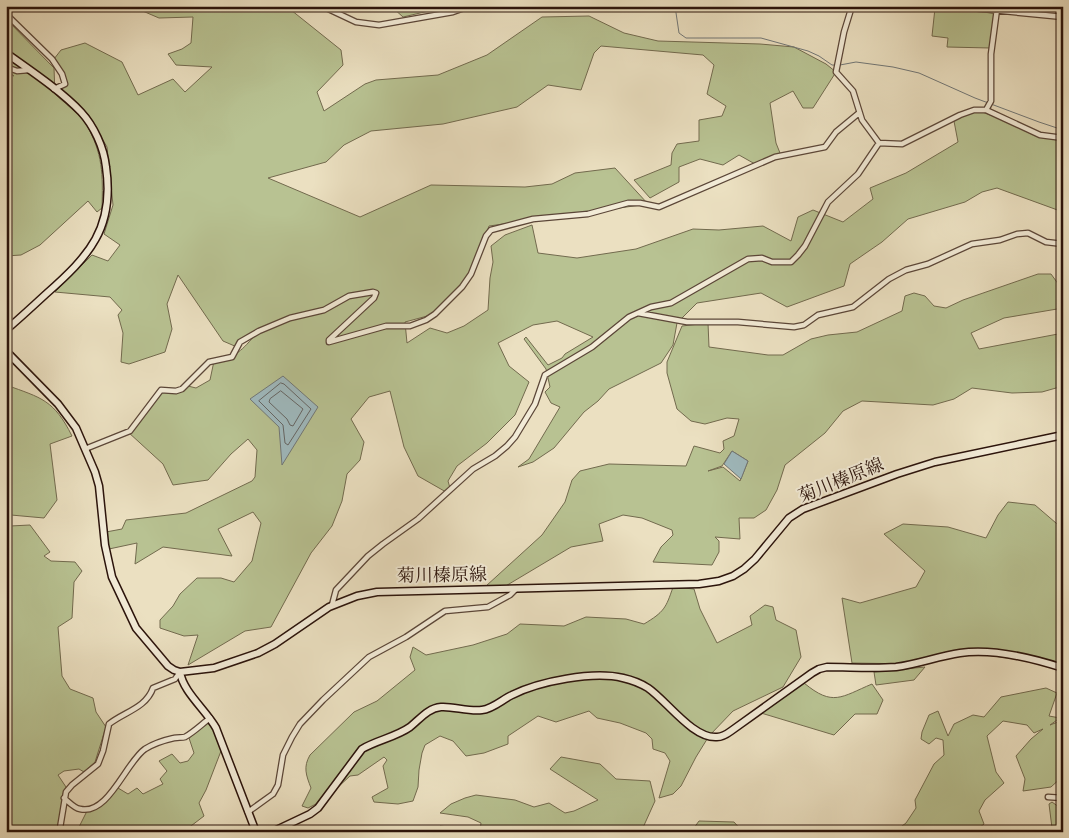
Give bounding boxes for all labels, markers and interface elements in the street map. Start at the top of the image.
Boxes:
street label: 菊川榛原線 [795,453,887,508]
street label: 菊川榛原線 [397,563,487,588]

